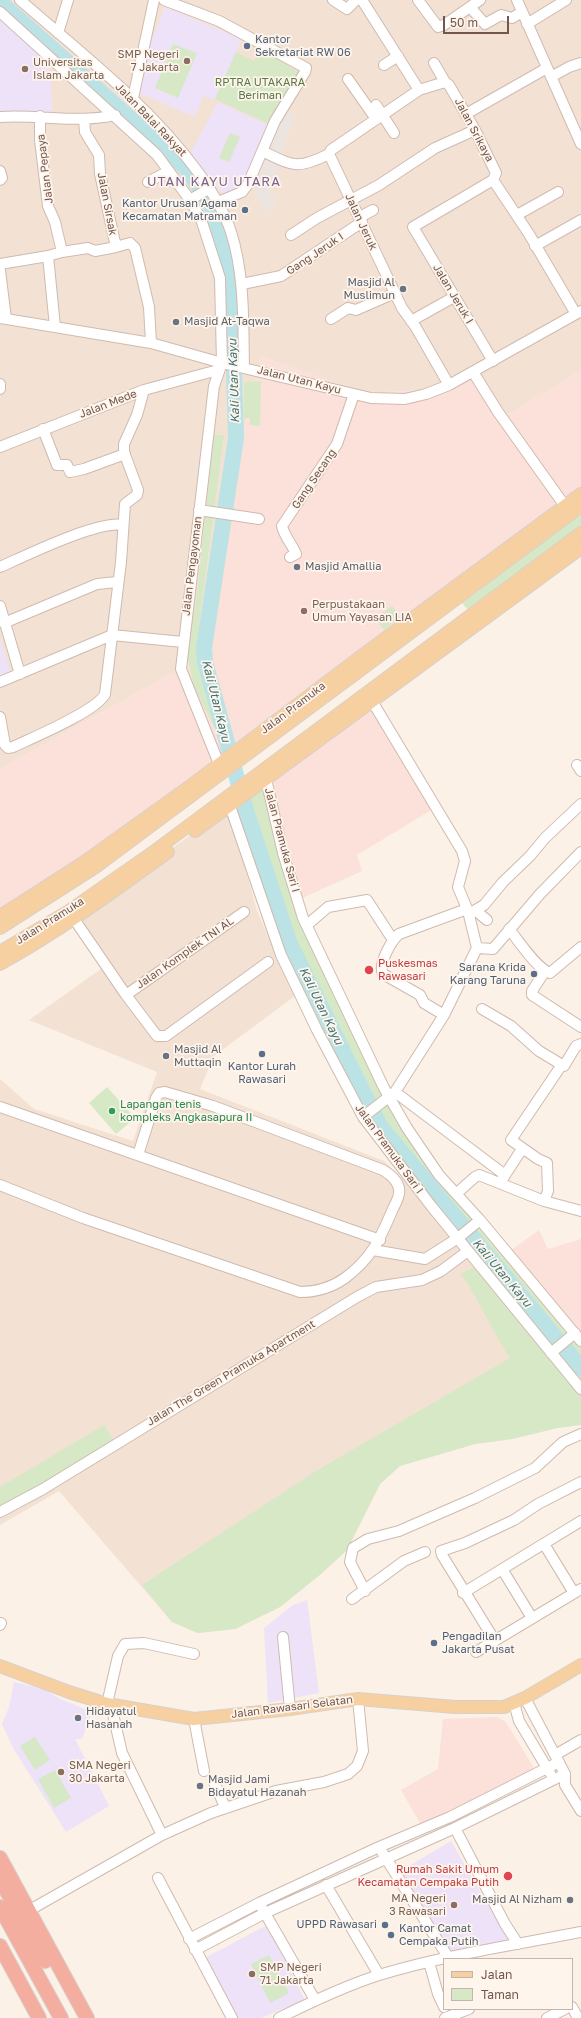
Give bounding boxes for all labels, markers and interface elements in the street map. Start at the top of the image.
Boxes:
scale bar [445,8,511,34]
text: 50 m [450,15,478,30]
place label: Kantor Sekretariat RW 06 [255,33,351,59]
marker: Kantor Sekretariat RW 06 [242,41,252,51]
place label: SMP Negeri 7 Jakarta [117,48,179,74]
place label: Universitas Islam Jakarta [33,56,104,82]
marker: SMP Negeri 7 Jakarta [182,56,192,66]
marker: Universitas Islam Jakarta [20,64,30,74]
park label: RPTRA UTAKARA Beriman [215,76,305,102]
street label: Jalan Balai Rakyat [113,81,189,159]
street label: Jalan Srikaya [452,96,496,164]
street label: Jalan Pepaya [34,134,56,204]
street label: Jalan Sirsak [94,171,120,237]
district label: UTAN KAYU UTARA [147,174,281,190]
street label: Jalan Jeruk [342,191,380,253]
place label: Kantor Urusan Agama Kecamatan Matraman [122,197,237,223]
marker: Kantor Urusan Agama Kecamatan Matraman [240,205,250,215]
street label: Gang Jeruk I [284,230,346,278]
street label: Jalan Jeruk I [430,262,476,326]
place label: Masjid Al Muslimun [343,276,395,302]
marker: Masjid Al Muslimun [398,284,408,294]
place label: Masjid At-Taqwa [184,315,270,329]
marker: Masjid At-Taqwa [171,317,181,327]
water label: Kali Utan Kayu [225,339,243,423]
street label: Jalan Utan Kayu [256,363,342,397]
street label: Jalan Mede [77,387,139,421]
street label: Gang Secang [289,447,339,511]
street label: Jalan Pengayoman [179,516,205,616]
place label: Masjid Amallia [305,560,381,574]
marker: Masjid Amallia [292,562,302,572]
place label: Perpustakaan Umum Yayasan LIA [312,598,412,624]
marker: Perpustakaan Umum Yayasan LIA [299,606,309,616]
water label: Kali Utan Kayu [199,658,233,744]
street label: Jalan Pramuka [258,679,328,737]
street label: Jalan Pramuka Sari I [262,786,302,894]
street label: Jalan Pramuka [13,895,87,947]
street label: Jalan Komplek TNI AL [134,914,236,992]
place label: Puskesmas Rawasari [378,957,438,983]
place label: Sarana Krida Karang Taruna [450,961,526,987]
marker: Puskesmas Rawasari [363,964,375,976]
water label: Kali Utan Kayu [296,965,346,1047]
marker: Sarana Krida Karang Taruna [529,969,539,979]
place label: Masjid Al Muttaqin [174,1043,222,1069]
marker: Kantor Lurah Rawasari [257,1049,267,1059]
marker: Masjid Al Muttaqin [161,1051,171,1061]
place label: Kantor Lurah Rawasari [228,1060,296,1086]
place label: Lapangan tenis kompleks Angkasapura II [120,1098,252,1124]
street label: Jalan Pramuka Sari I [352,1102,426,1196]
marker: Lapangan tenis kompleks Angkasapura II [107,1106,117,1116]
water label: Kali Utan Kayu [469,1236,535,1310]
street label: Jalan The Green Pramuka Apartment [144,1317,318,1429]
place label: Pengadilan Jakarta Pusat [442,1630,515,1656]
marker: Pengadilan Jakarta Pusat [429,1638,439,1648]
street label: Jalan Rawasari Selatan [230,1693,354,1721]
place label: Hidayatul Hasanah [86,1705,137,1731]
marker: Hidayatul Hasanah [73,1713,83,1723]
place label: SMA Negeri 30 Jakarta [69,1759,131,1785]
marker: SMA Negeri 30 Jakarta [56,1767,66,1777]
place label: Masjid Jami Bidayatul Hazanah [208,1773,306,1799]
marker: Masjid Jami Bidayatul Hazanah [195,1781,205,1791]
place label: Rumah Sakit Umum Kecamatan Cempaka Putih [357,1863,499,1889]
marker: Rumah Sakit Umum Kecamatan Cempaka Putih [502,1870,514,1882]
place label: MA Negeri 3 Rawasari [389,1892,446,1918]
place label: Masjid Al Nizham [472,1893,562,1907]
marker: Masjid Al Nizham [565,1895,575,1905]
marker: MA Negeri 3 Rawasari [449,1900,459,1910]
place label: UPPD Rawasari [296,1918,377,1932]
marker: UPPD Rawasari [380,1920,390,1930]
place label: Kantor Camat Cempaka Putih [399,1922,479,1948]
marker: Kantor Camat Cempaka Putih [386,1930,396,1940]
legend [443,1958,573,2010]
place label: SMP Negeri 71 Jakarta [260,1961,322,1987]
text: Jalan [481,1967,512,1982]
marker: SMP Negeri 71 Jakarta [247,1969,257,1979]
text: Taman [481,1987,519,2002]

